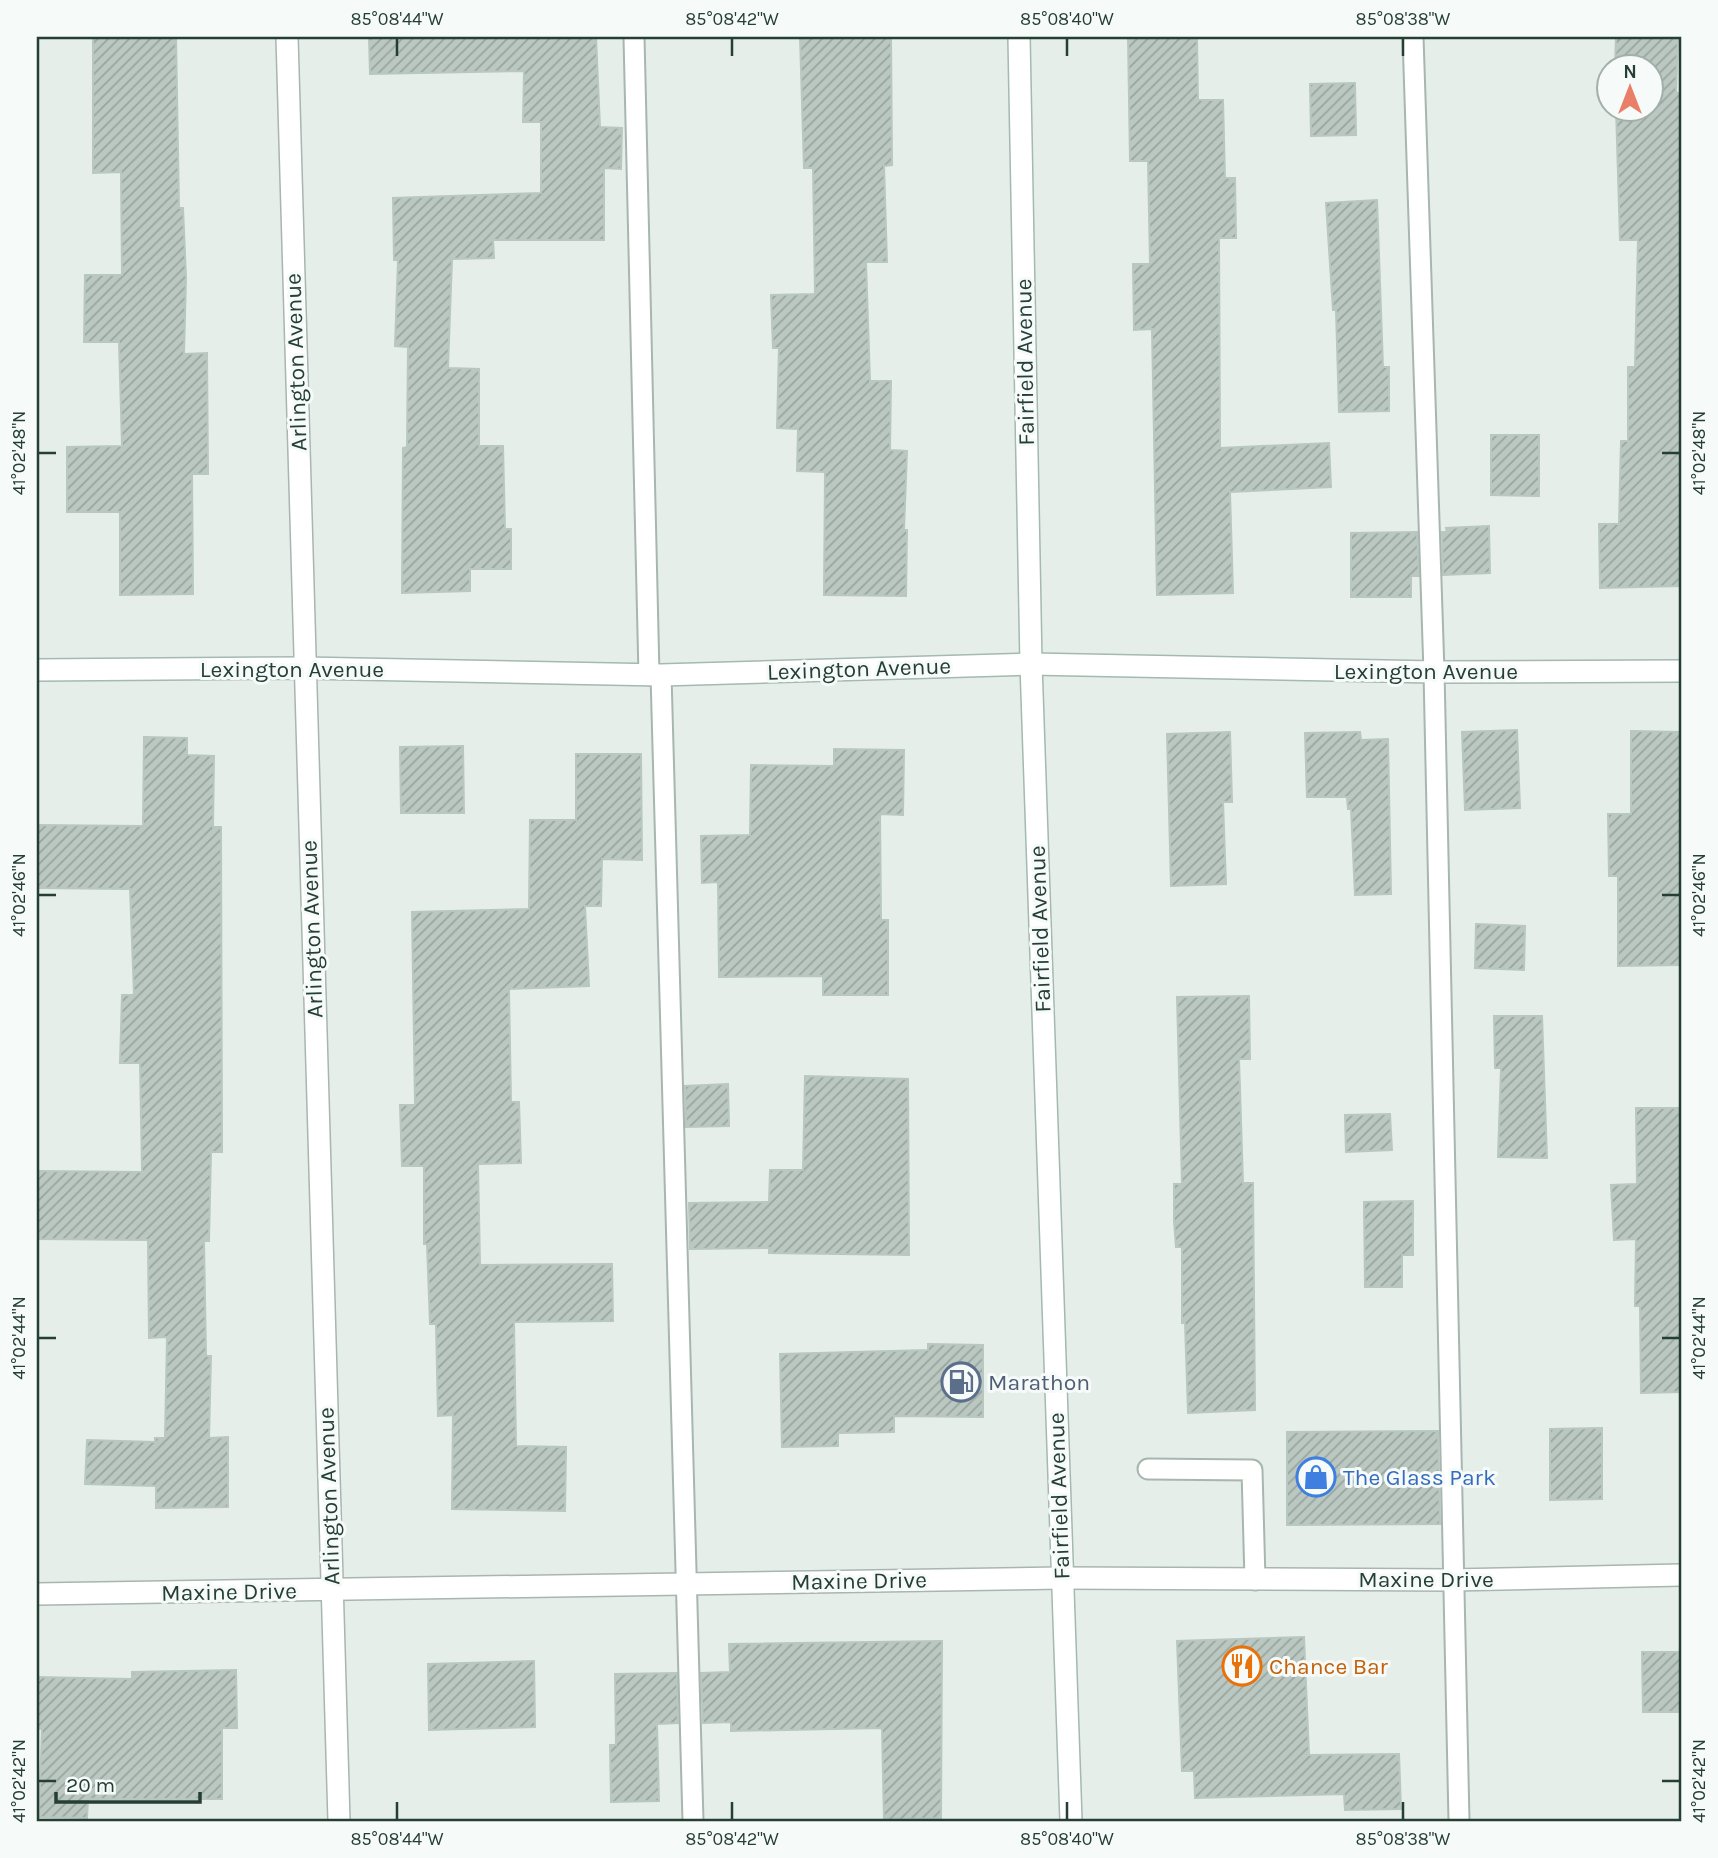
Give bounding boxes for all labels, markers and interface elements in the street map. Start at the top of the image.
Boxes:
text: 85°08'44"W [350,8,444,30]
text: 85°08'42"W [685,8,779,30]
text: 85°08'40"W [1020,8,1114,30]
text: 85°08'38"W [1356,8,1450,30]
north arrow [1596,52,1666,122]
text: N [1623,61,1637,83]
street label: Arlington Avenue [279,273,313,451]
street label: Fairfield Avenue [1010,278,1040,446]
text: 41°02'48"N [8,411,30,495]
text: 41°02'48"N [1688,411,1710,495]
street label: Lexington Avenue [766,652,952,686]
street label: Lexington Avenue [200,656,384,683]
street label: Lexington Avenue [1334,658,1518,685]
street label: Arlington Avenue [295,840,329,1018]
street label: Fairfield Avenue [1024,845,1056,1013]
text: 41°02'46"N [8,853,30,937]
text: 41°02'46"N [1688,853,1710,937]
text: 41°02'44"N [8,1296,30,1380]
text: 41°02'44"N [1688,1296,1710,1380]
fuel station icon: Marathon [940,1361,982,1403]
place label: Marathon [988,1369,1090,1396]
street label: Arlington Avenue [312,1407,346,1585]
street label: Fairfield Avenue [1043,1412,1075,1580]
shop icon: The Glass Park [1295,1456,1337,1498]
place label: The Glass Park [1343,1464,1496,1491]
street label: Maxine Drive [791,1566,927,1596]
street label: Maxine Drive [1358,1566,1494,1593]
street label: Maxine Drive [161,1577,297,1607]
restaurant icon: Chance Bar [1221,1645,1263,1687]
place label: Chance Bar [1269,1653,1389,1680]
text: 41°02'42"N [8,1739,30,1823]
text: 41°02'42"N [1688,1739,1710,1823]
scale bar [56,1760,200,1804]
text: 20 m [66,1773,115,1797]
text: 85°08'44"W [350,1828,444,1850]
text: 85°08'42"W [685,1828,779,1850]
text: 85°08'40"W [1020,1828,1114,1850]
text: 85°08'38"W [1356,1828,1450,1850]

